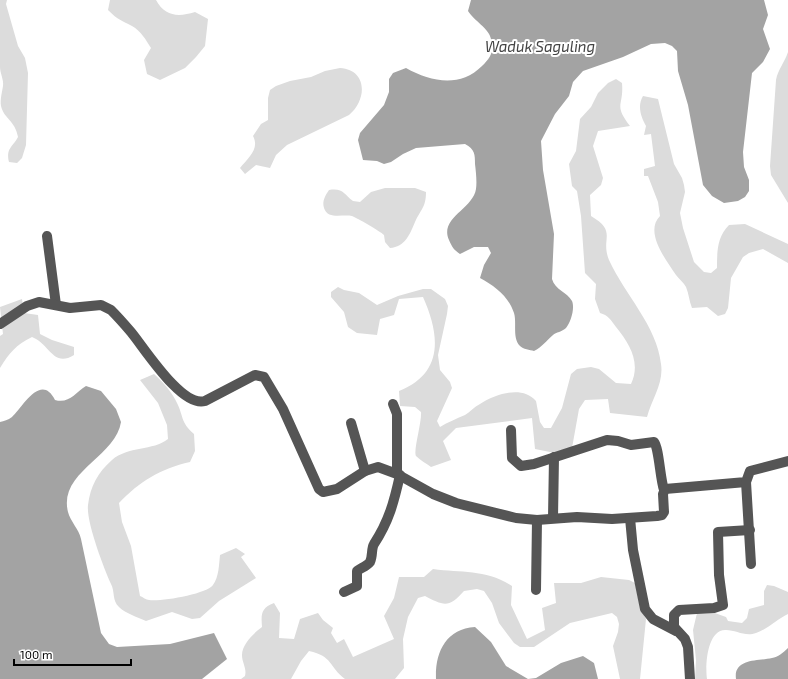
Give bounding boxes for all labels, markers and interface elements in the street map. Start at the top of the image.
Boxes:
water label: Waduk Saguling [485,37,595,55]
scale bar [14,641,131,667]
text: 100 m [20,647,52,661]

